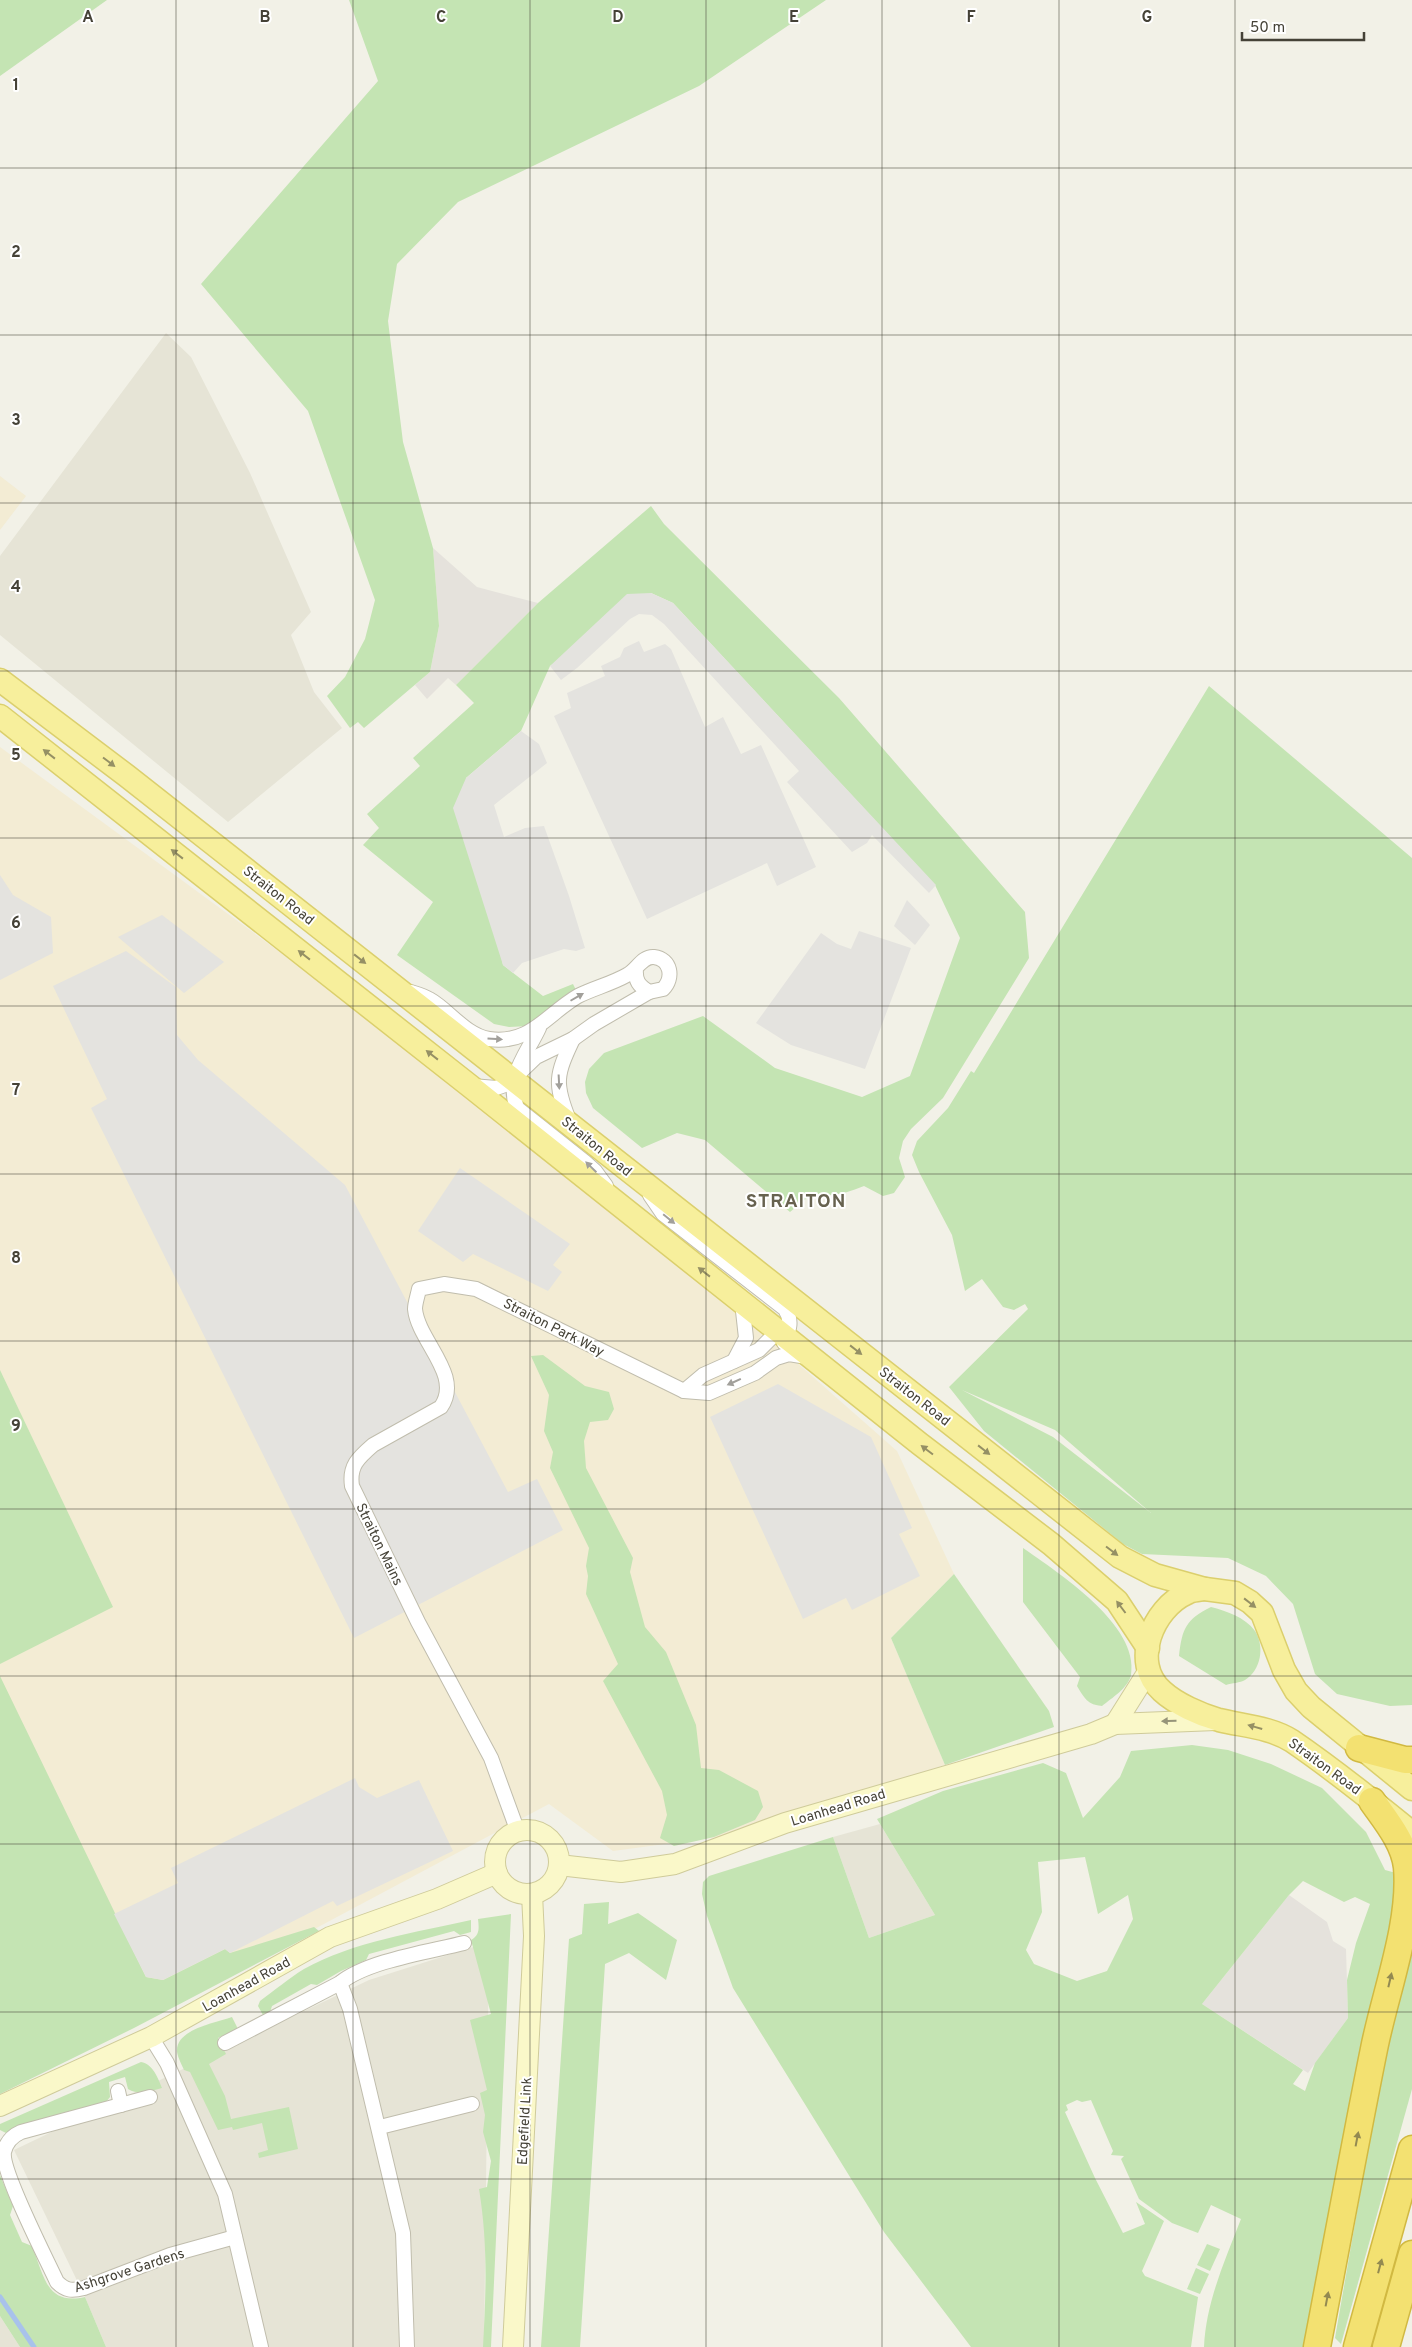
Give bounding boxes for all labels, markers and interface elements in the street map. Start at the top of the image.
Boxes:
text: A [82,8,94,28]
text: B [259,8,271,28]
text: C [436,8,446,28]
text: D [612,8,624,28]
text: E [789,8,799,28]
text: F [966,8,976,28]
text: G [1142,8,1152,28]
scale bar [1242,10,1364,42]
text: 50 m [1250,19,1285,38]
text: 1 [13,76,19,96]
text: 2 [11,243,21,263]
text: 3 [11,411,21,431]
text: 4 [11,578,21,598]
text: 5 [11,746,21,766]
one-way arrow [43,748,56,759]
one-way arrow [102,756,115,767]
one-way arrow [170,849,183,859]
street label: Straiton Road [239,863,317,929]
text: 6 [11,914,21,934]
one-way arrow [298,949,311,960]
one-way arrow [354,954,367,965]
one-way arrow [570,993,583,1002]
one-way arrow [488,1035,504,1043]
one-way arrow [426,1050,439,1061]
one-way arrow [556,1074,564,1090]
text: 7 [12,1081,20,1101]
street label: Straiton Road [557,1114,635,1181]
one-way arrow [585,1161,597,1173]
district label: STRAITON [746,1190,846,1214]
one-way arrow [663,1213,676,1224]
text: 8 [11,1249,21,1269]
one-way arrow [698,1267,711,1278]
street label: Straiton Park Way [500,1296,607,1361]
one-way arrow [849,1344,862,1355]
street label: Straiton Road [875,1364,953,1430]
one-way arrow [727,1379,741,1387]
text: 9 [11,1417,21,1437]
one-way arrow [920,1445,934,1455]
one-way arrow [977,1445,990,1456]
street label: Straiton Mains [351,1501,406,1589]
one-way arrow [1105,1545,1118,1556]
one-way arrow [1243,1598,1257,1608]
one-way arrow [1116,1600,1126,1614]
one-way arrow [1161,1718,1177,1726]
one-way arrow [1247,1722,1262,1730]
street label: Straiton Road [1285,1735,1364,1799]
street label: Loanhead Road [789,1786,888,1831]
street label: Loanhead Road [200,1954,294,2016]
one-way arrow [1386,1973,1394,1988]
street label: Edgefield Link [515,2077,536,2166]
one-way arrow [1353,2131,1361,2147]
street label: Ashgrove Gardens [72,2246,187,2297]
one-way arrow [1376,2259,1384,2274]
one-way arrow [1323,2291,1331,2307]

